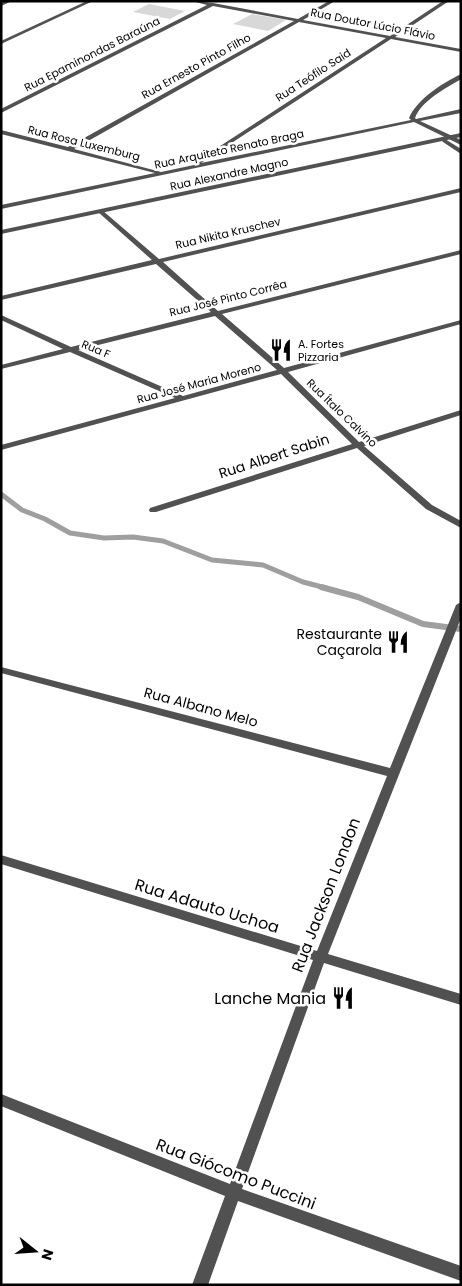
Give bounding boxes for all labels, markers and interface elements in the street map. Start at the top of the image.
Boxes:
street label: Rua Doutor Lúcio Flávio [309,4,437,44]
street label: Rua Epaminondas Baraúna [21,13,163,95]
street label: Rua Ernesto Pinto Filho [139,29,253,103]
street label: Rua Teófilo Said [272,45,354,105]
street label: Rua Rosa Luxemburg [26,121,142,165]
street label: Rua Arquiteto Renato Braga [153,125,305,173]
street label: Rua Alexandre Magno [168,154,290,194]
street label: Rua Nikita Kruschev [174,213,283,253]
street label: Rua José Pinto Corrêa [168,276,288,320]
street label: Rua F [79,336,113,362]
place label: A. Fortes Pizzaria [298,336,344,365]
restaurant icon: A. Fortes Pizzaria [268,337,294,363]
street label: Rua José Maria Moreno [135,359,263,407]
street label: Rua Ítalo Calvino [303,375,381,451]
street label: Rua Albert Sabin [216,429,332,483]
place label: Restaurante Caçarola [297,624,382,660]
restaurant icon: Restaurante Caçarola [385,629,411,655]
street label: Rua Albano Melo [142,682,260,732]
street label: Rua Jackson London [286,814,366,976]
street label: Rua Adauto Uchoa [132,873,282,939]
restaurant icon: Lanche Mania [330,985,356,1011]
place label: Lanche Mania [214,987,326,1010]
street label: Rua Giócomo Puccini [153,1133,319,1215]
north arrow [10,1226,60,1276]
text: N [36,1247,59,1263]

